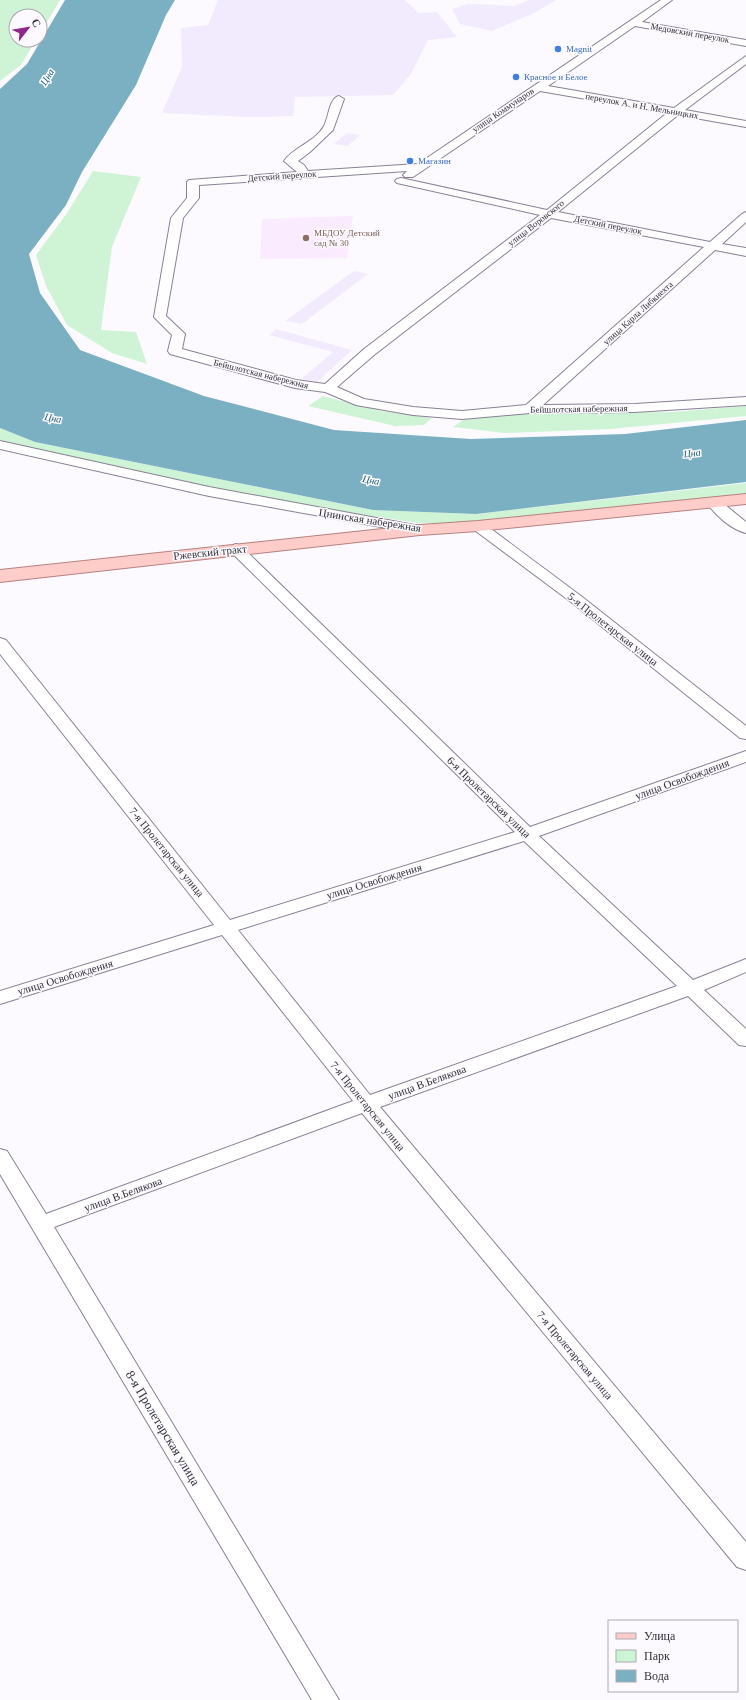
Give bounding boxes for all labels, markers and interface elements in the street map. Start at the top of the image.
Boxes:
north arrow [8,8,48,48]
text: С [29,16,44,29]
street label: Медовский переулок [650,21,731,45]
marker: Magnit [553,44,563,54]
place label: Magnit [566,44,592,54]
water label: Цна [37,67,56,88]
marker: Красное и Белое [511,72,521,82]
place label: Красное и Белое [524,72,588,82]
street label: улица Коммунаров [470,86,536,134]
street label: переулок А. и Н. Мельницких [585,91,700,121]
marker: Магазин [405,156,415,166]
place label: Магазин [418,156,451,166]
street label: Детский переулок [247,169,317,183]
street label: улица Воровского [506,198,566,248]
street label: Детский переулок [573,214,643,237]
place label: МБДОУ Детский сад № 30 [314,228,380,248]
marker: МБДОУ Детский сад № 30 [301,233,311,243]
street label: улица Карла Либкнехта [601,279,675,347]
street label: Бейшлотская набережная [213,357,309,391]
street label: Бейшлотская набережная [530,403,628,415]
water label: Цна [43,411,62,425]
water label: Цна [682,446,701,460]
water label: Цна [361,473,380,487]
street label: Цнинская набережная [318,506,422,534]
street label: Ржевский тракт [173,542,247,562]
street label: 5-я Пролетарская улица [565,590,661,668]
street label: 6-я Пролетарская улица [445,754,533,840]
street label: улица Освобождения [633,756,731,802]
street label: 7-я Пролетарская улица [127,805,207,899]
street label: улица Освобождения [325,861,423,901]
street label: улица Освобождения [16,957,114,997]
street label: 7-я Пролетарская улица [328,1059,408,1153]
street label: улица В.Белякова [386,1062,468,1102]
street label: улица В.Белякова [82,1174,164,1214]
street label: 7-я Пролетарская улица [535,1308,615,1402]
street label: 8-я Пролетарская улица [123,1368,203,1488]
legend [608,1620,738,1692]
text: Улица [644,1629,676,1643]
text: Парк [644,1649,670,1663]
text: Вода [644,1669,670,1683]

